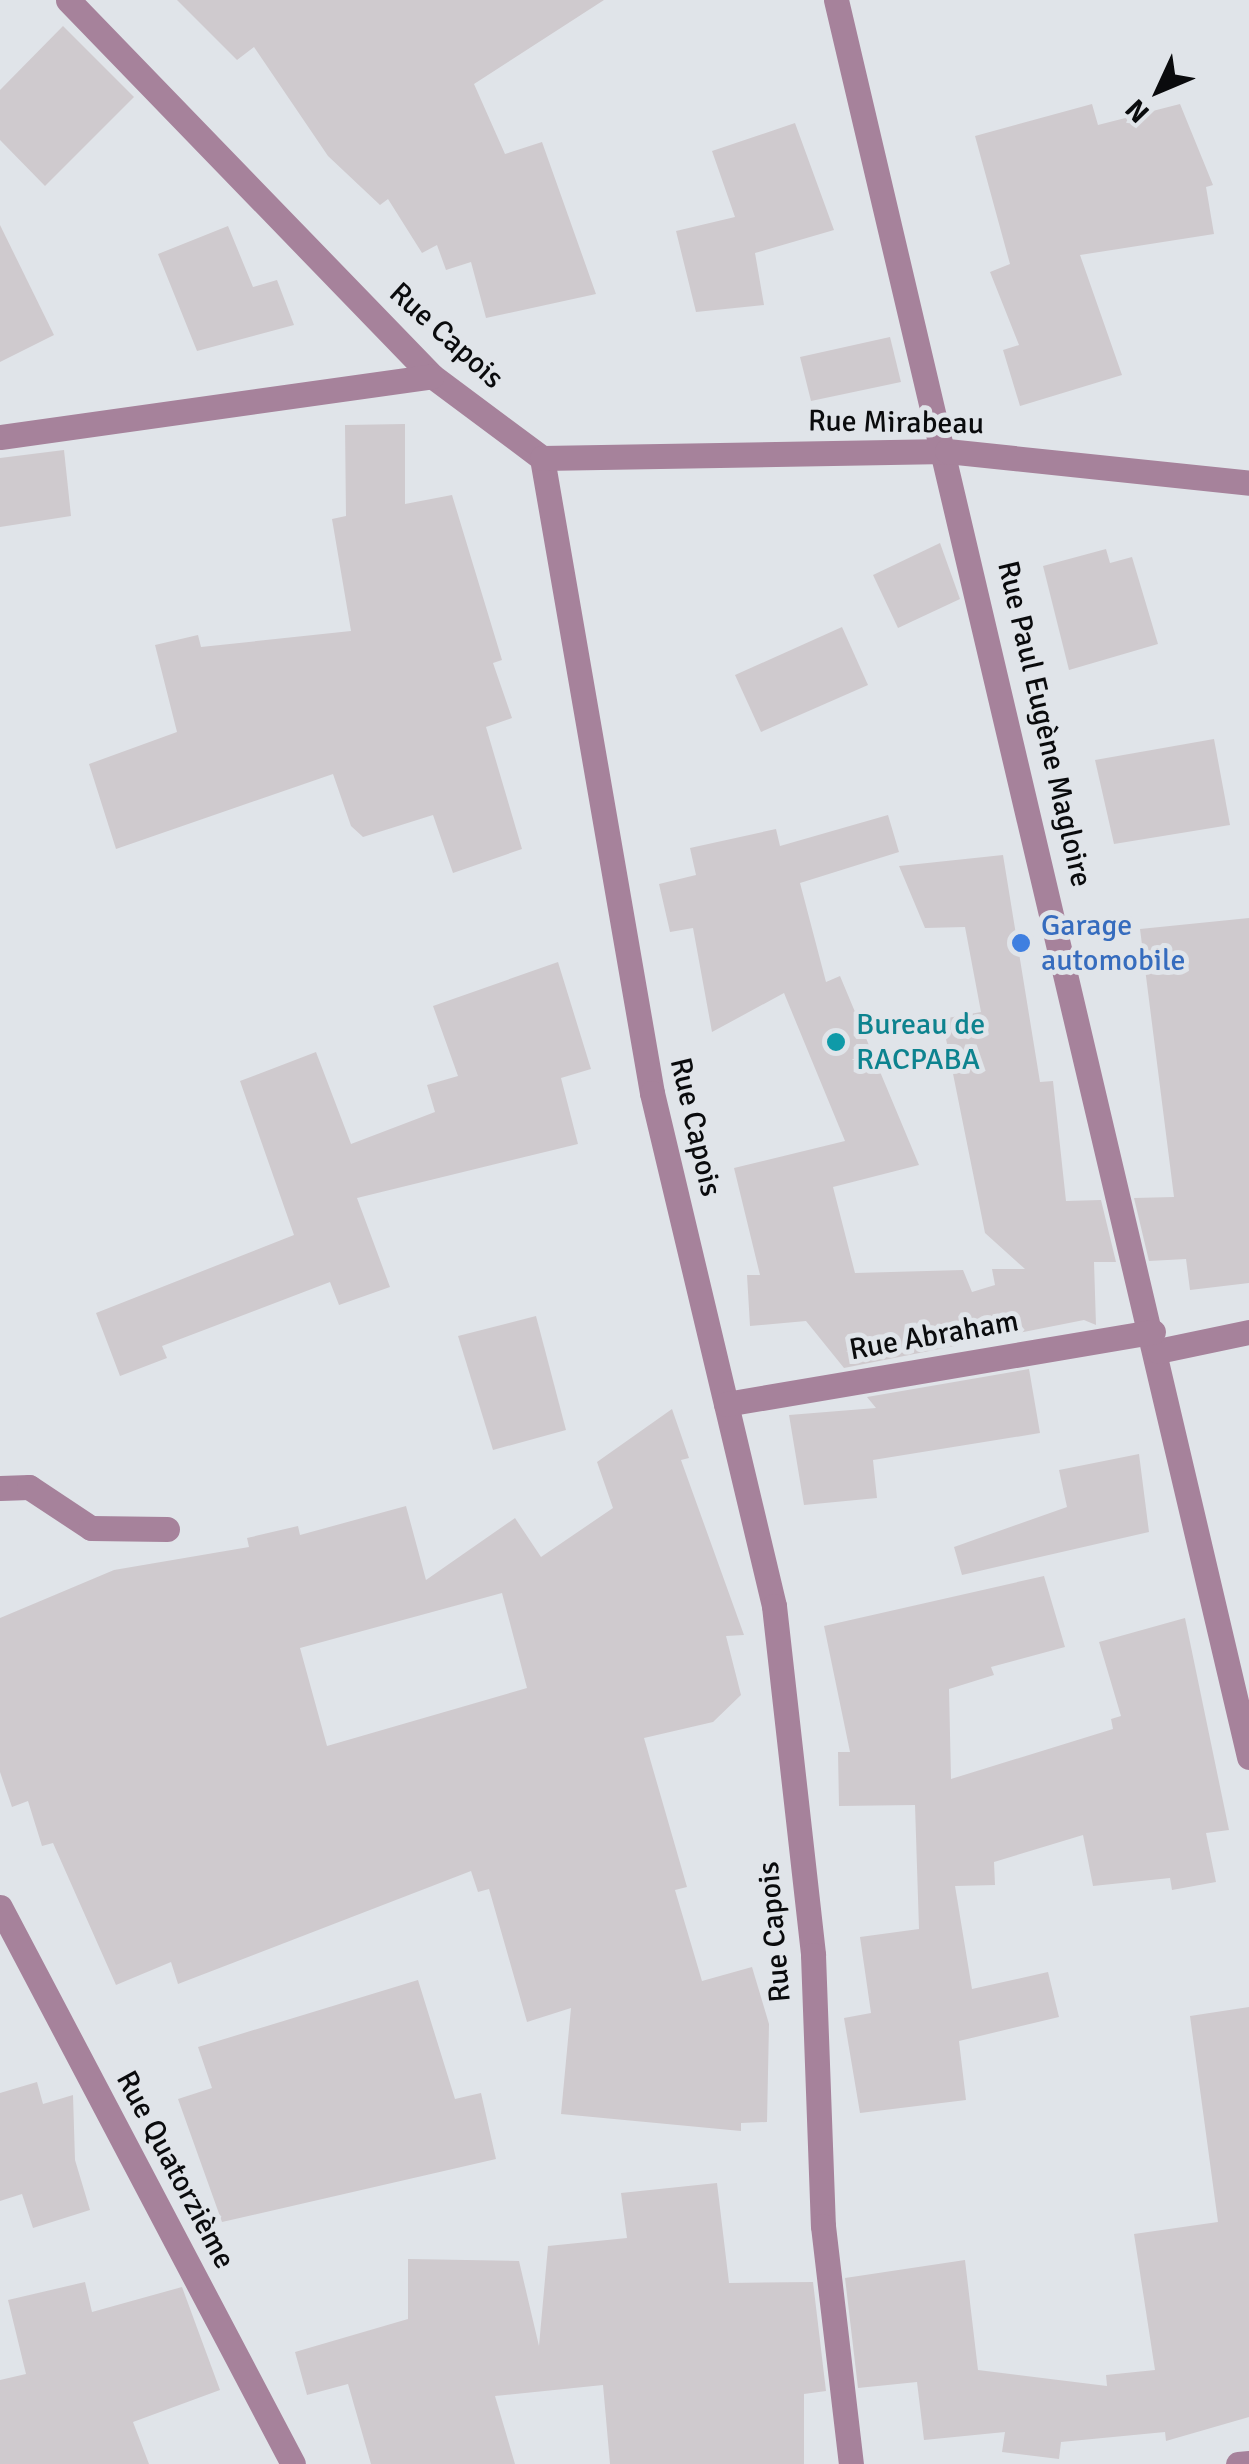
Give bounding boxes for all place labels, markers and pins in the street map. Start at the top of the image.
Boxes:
place label: Garage automobile [1041,908,1185,978]
marker: Garage automobile [1010,932,1032,954]
place label: Bureau de RACPABA [856,1007,985,1078]
marker: Bureau de RACPABA [825,1031,847,1053]

